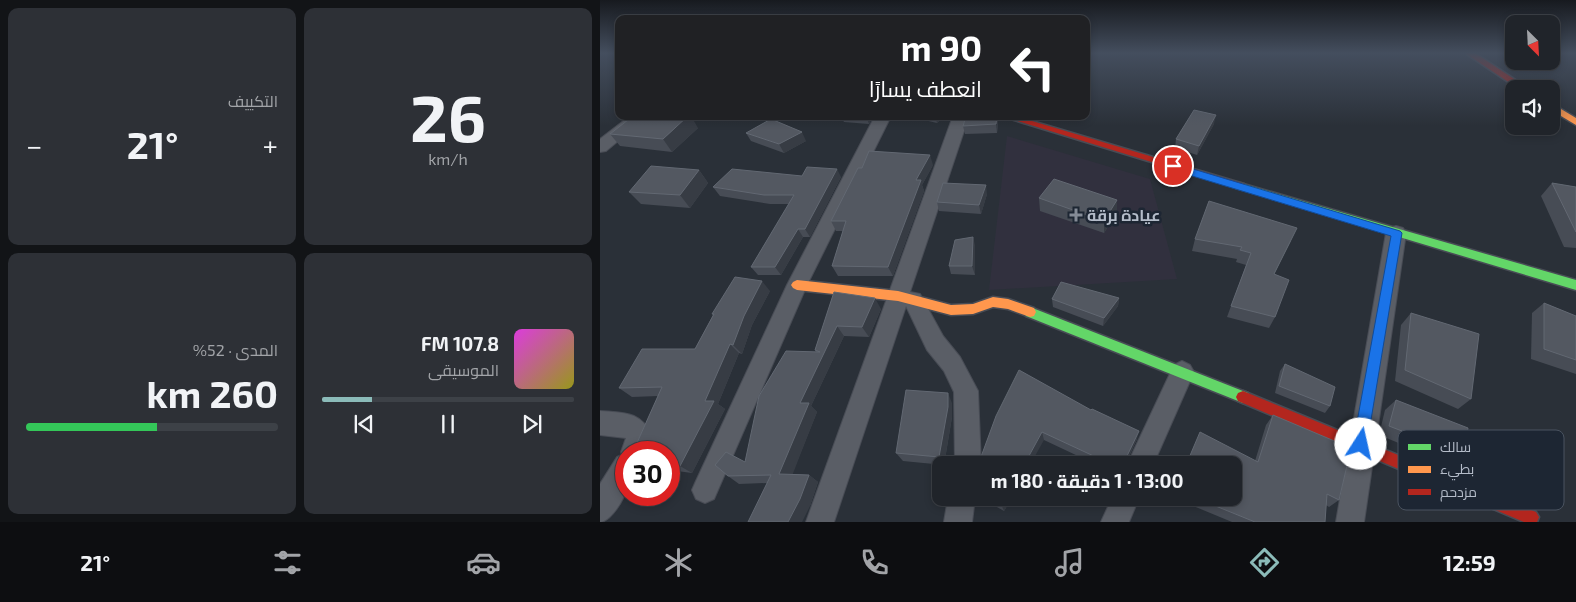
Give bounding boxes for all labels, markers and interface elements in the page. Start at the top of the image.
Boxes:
north arrow [1505,15,1560,70]
map controls [1505,15,1560,135]
text: 90 m [901,26,982,68]
icon: left [1000,35,1065,100]
text: انعطف يسارًا [869,75,982,101]
text: 26 [410,77,486,155]
button: sound [1505,80,1560,135]
text: التكييف [228,91,278,110]
text: 21° [127,121,178,167]
text: − [26,128,42,162]
text: + [263,128,278,162]
pin [1152,145,1194,187]
text: km/h [428,149,468,168]
icon: arrive [1159,152,1187,180]
place label: عيادة برقة [1087,205,1161,225]
marker: عيادة برقة [1069,208,1083,222]
text: 107.8 FM [421,332,499,355]
text: المدى · 52% [193,340,278,359]
text: الموسيقى [428,360,499,379]
text: 260 km [147,370,278,416]
icon: previous [350,410,378,438]
icon: pause [434,410,462,438]
icon: next [518,410,546,438]
position arrow [1334,417,1386,469]
legend [1398,430,1564,510]
text: سالك [1440,438,1471,455]
speed limit sign: 30 [615,441,680,506]
text: بطيء [1440,460,1474,481]
text: 13:00 · 1 دقيقة · 180 m [991,469,1183,492]
text: مزدحم [1440,483,1477,502]
icon: filters [270,545,305,580]
icon: car [466,545,501,580]
icon: climate [661,545,696,580]
icon: phone [857,545,892,580]
icon: music [1052,545,1087,580]
icon: directions [1247,545,1282,580]
text: 21° [80,549,110,575]
text: 12:59 [1443,549,1496,575]

